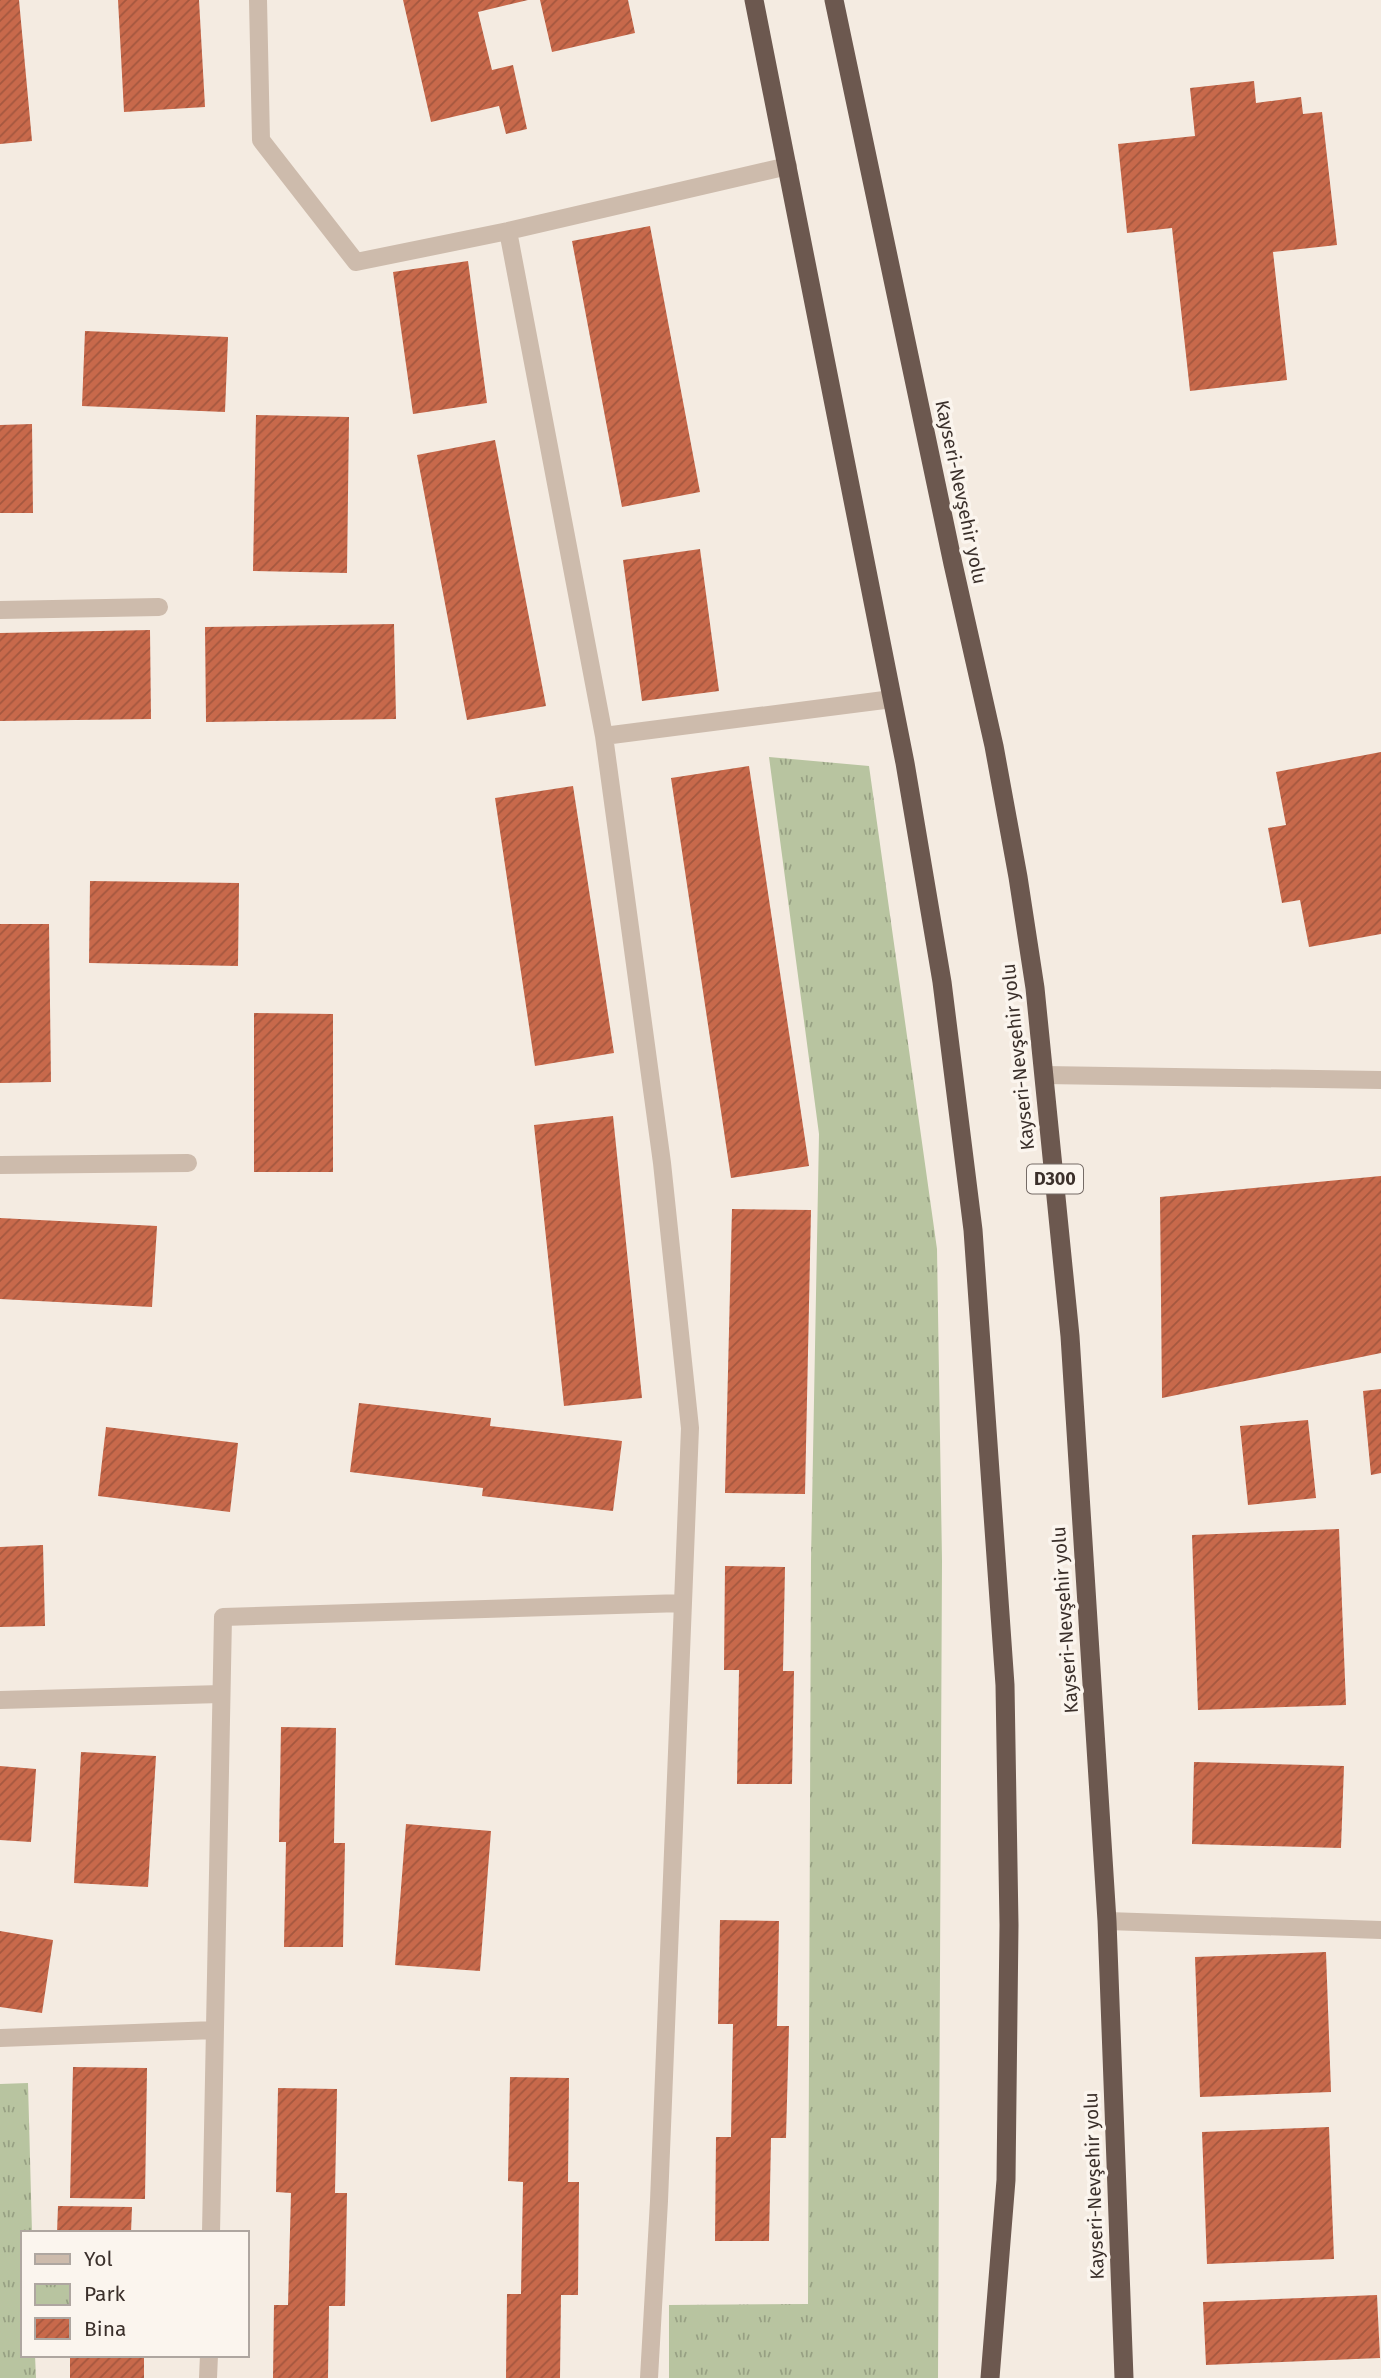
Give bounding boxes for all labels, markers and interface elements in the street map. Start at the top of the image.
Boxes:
street label: Kayseri-Nevşehir yolu [930,398,992,586]
street label: Kayseri-Nevşehir yolu [997,963,1039,1151]
road number: D300 [1027,1164,1083,1194]
street label: Kayseri-Nevşehir yolu [1047,1526,1083,1714]
street label: Kayseri-Nevşehir yolu [1079,2092,1109,2280]
legend [21,2231,248,2357]
text: Yol [84,2246,113,2272]
text: Park [84,2281,126,2307]
text: Bina [84,2316,126,2342]

